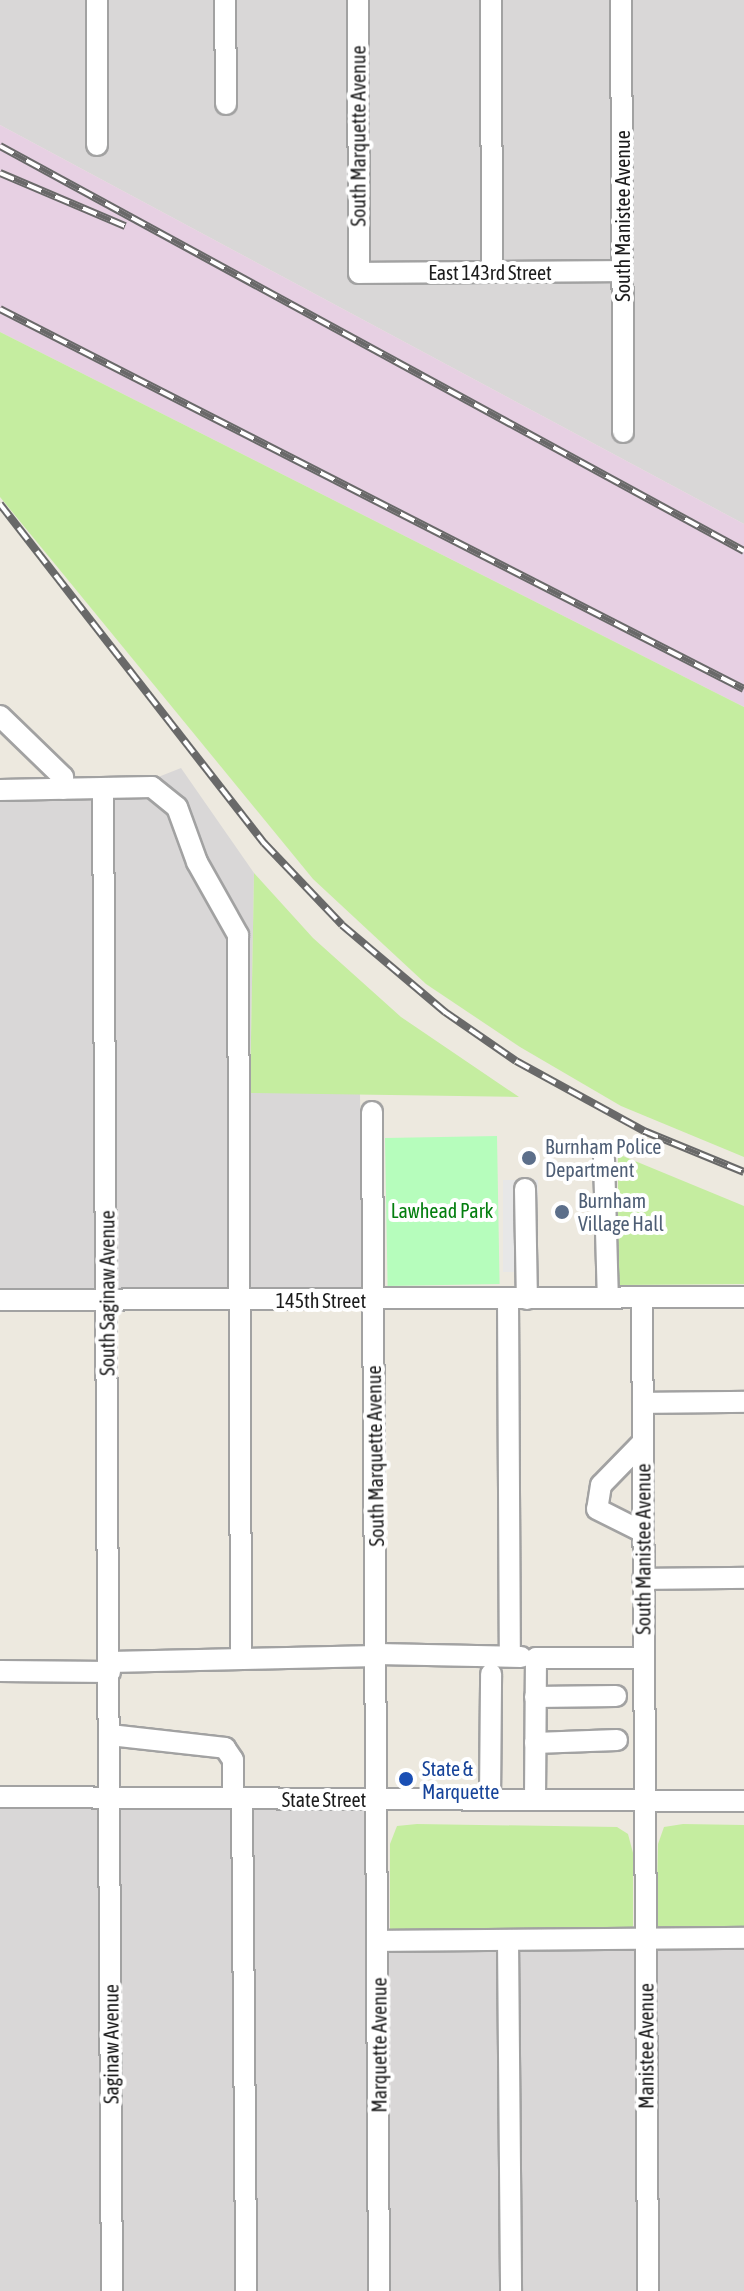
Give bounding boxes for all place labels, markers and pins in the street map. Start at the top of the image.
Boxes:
place label: Burnham Police Department [545,1134,661,1181]
marker: Burnham Police Department [520,1149,538,1167]
place label: Burnham Village Hall [578,1188,664,1235]
marker: Burnham Village Hall [553,1203,571,1221]
place label: State & Marquette [422,1756,499,1803]
marker: State & Marquette [397,1770,415,1788]

